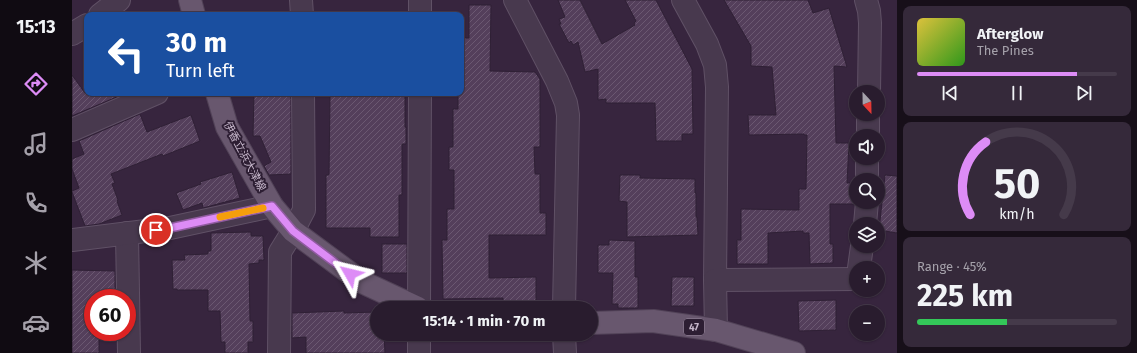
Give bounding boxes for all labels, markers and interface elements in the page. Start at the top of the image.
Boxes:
text: 15:13 [16,16,56,38]
text: Afterglow [977,25,1043,43]
text: 30 m [166,26,227,59]
icon: left [100,28,152,80]
text: The Pines [977,43,1034,58]
text: Turn left [166,60,235,82]
icon: directions [22,70,50,98]
icon: previous [939,82,961,104]
icon: pause [1006,82,1028,104]
icon: next [1073,82,1095,104]
north arrow [849,85,885,121]
map controls [849,85,885,341]
street label: 伊香立浜大津線 [221,119,268,193]
button: sound [849,129,885,165]
icon: music [22,130,50,158]
text: 50 [994,158,1040,208]
button: search [849,173,885,209]
icon: phone [22,189,50,217]
text: km/h [999,205,1035,222]
pin [139,213,173,247]
button: layers [849,217,885,253]
icon: arrive [145,219,167,241]
icon: climate [22,249,50,277]
position arrow [329,253,371,295]
text: Range · 45% [917,259,987,274]
button: + [849,261,885,297]
text: 225 km [917,278,1013,314]
speed limit sign: 60 [84,289,136,341]
button: − [849,305,885,341]
icon: car [22,309,50,337]
text: 15:14 · 1 min · 70 m [423,312,545,330]
road number: 47 [684,319,704,335]

